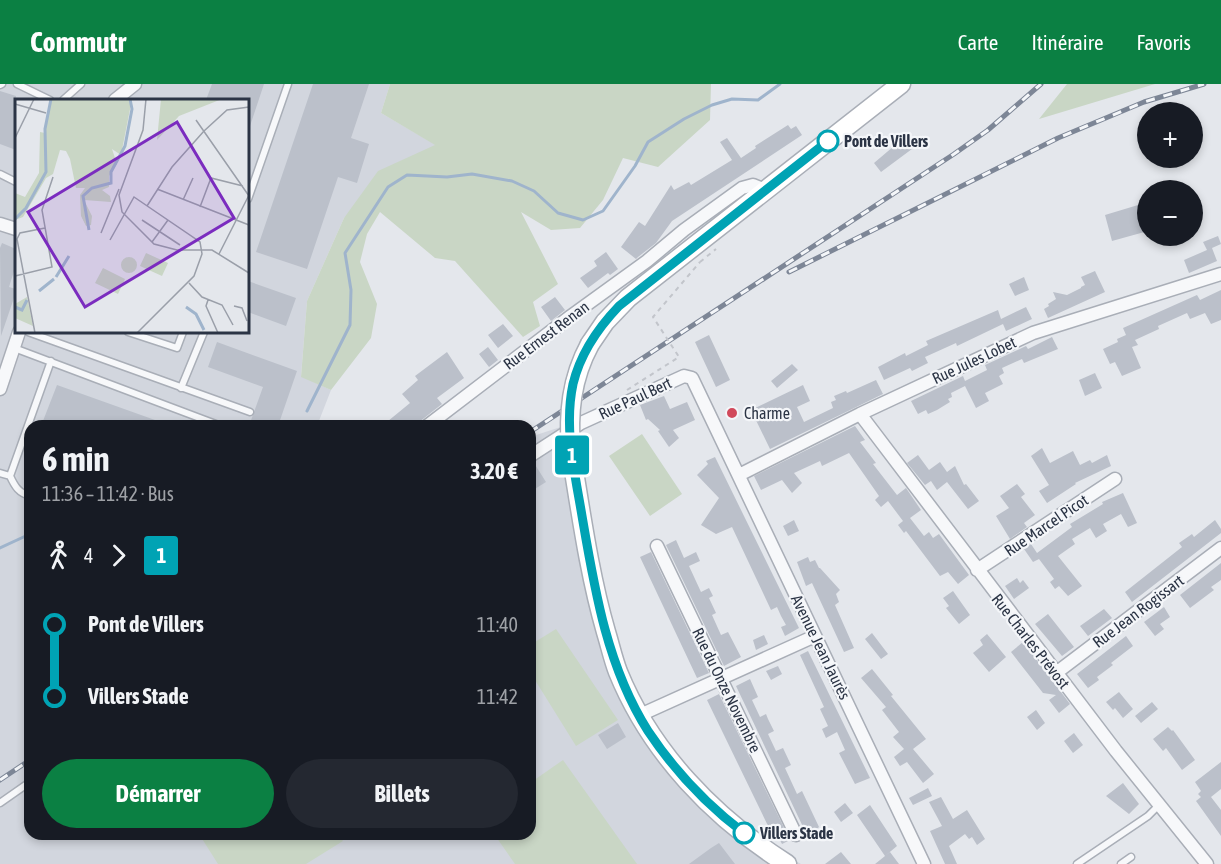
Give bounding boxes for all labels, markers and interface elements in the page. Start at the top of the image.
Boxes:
text: Commutr [30,26,126,58]
text: Carte [958,30,998,54]
text: Itinéraire [1031,30,1103,54]
text: Favoris [1136,30,1191,54]
inset map [15,99,249,333]
map controls [1137,102,1203,246]
button: + [1137,102,1203,168]
marker: Pont de Villers [817,130,839,152]
place label: Pont de Villers [844,132,929,150]
button: − [1137,180,1203,246]
street label: Rue Ernest Renan [500,297,592,373]
street label: Rue Jules Lobet [929,333,1019,387]
street label: Rue Paul Bert [596,373,675,423]
place label: Charme [744,404,790,422]
marker: Charme [725,406,739,420]
line badge: 1 [552,436,592,475]
text: 6 min [42,440,109,478]
text: 1 [567,443,577,467]
text: 3.20 € [470,458,518,484]
text: 11:36 – 11:42 · Bus [42,482,174,505]
street label: Rue Marcel Picot [1001,490,1092,560]
icon: walk [42,539,75,572]
icon: forward [102,539,135,572]
text: 1 [156,543,166,567]
text: 4 [84,544,93,567]
street label: Rue Jean Rogissart [1089,571,1188,652]
street label: Rue Charles Prévost [988,590,1074,692]
street label: Avenue Jean Jaurès [788,592,854,703]
text: Pont de Villers [88,611,204,637]
text: 11:40 [477,613,518,636]
street label: Rue du Onze Novembre [689,625,765,755]
text: Villers Stade [88,683,189,709]
text: 11:42 [477,685,518,708]
button: Démarrer [42,759,274,828]
button: Billets [286,759,518,828]
marker: Villers Stade [733,822,755,844]
place label: Villers Stade [759,824,833,842]

